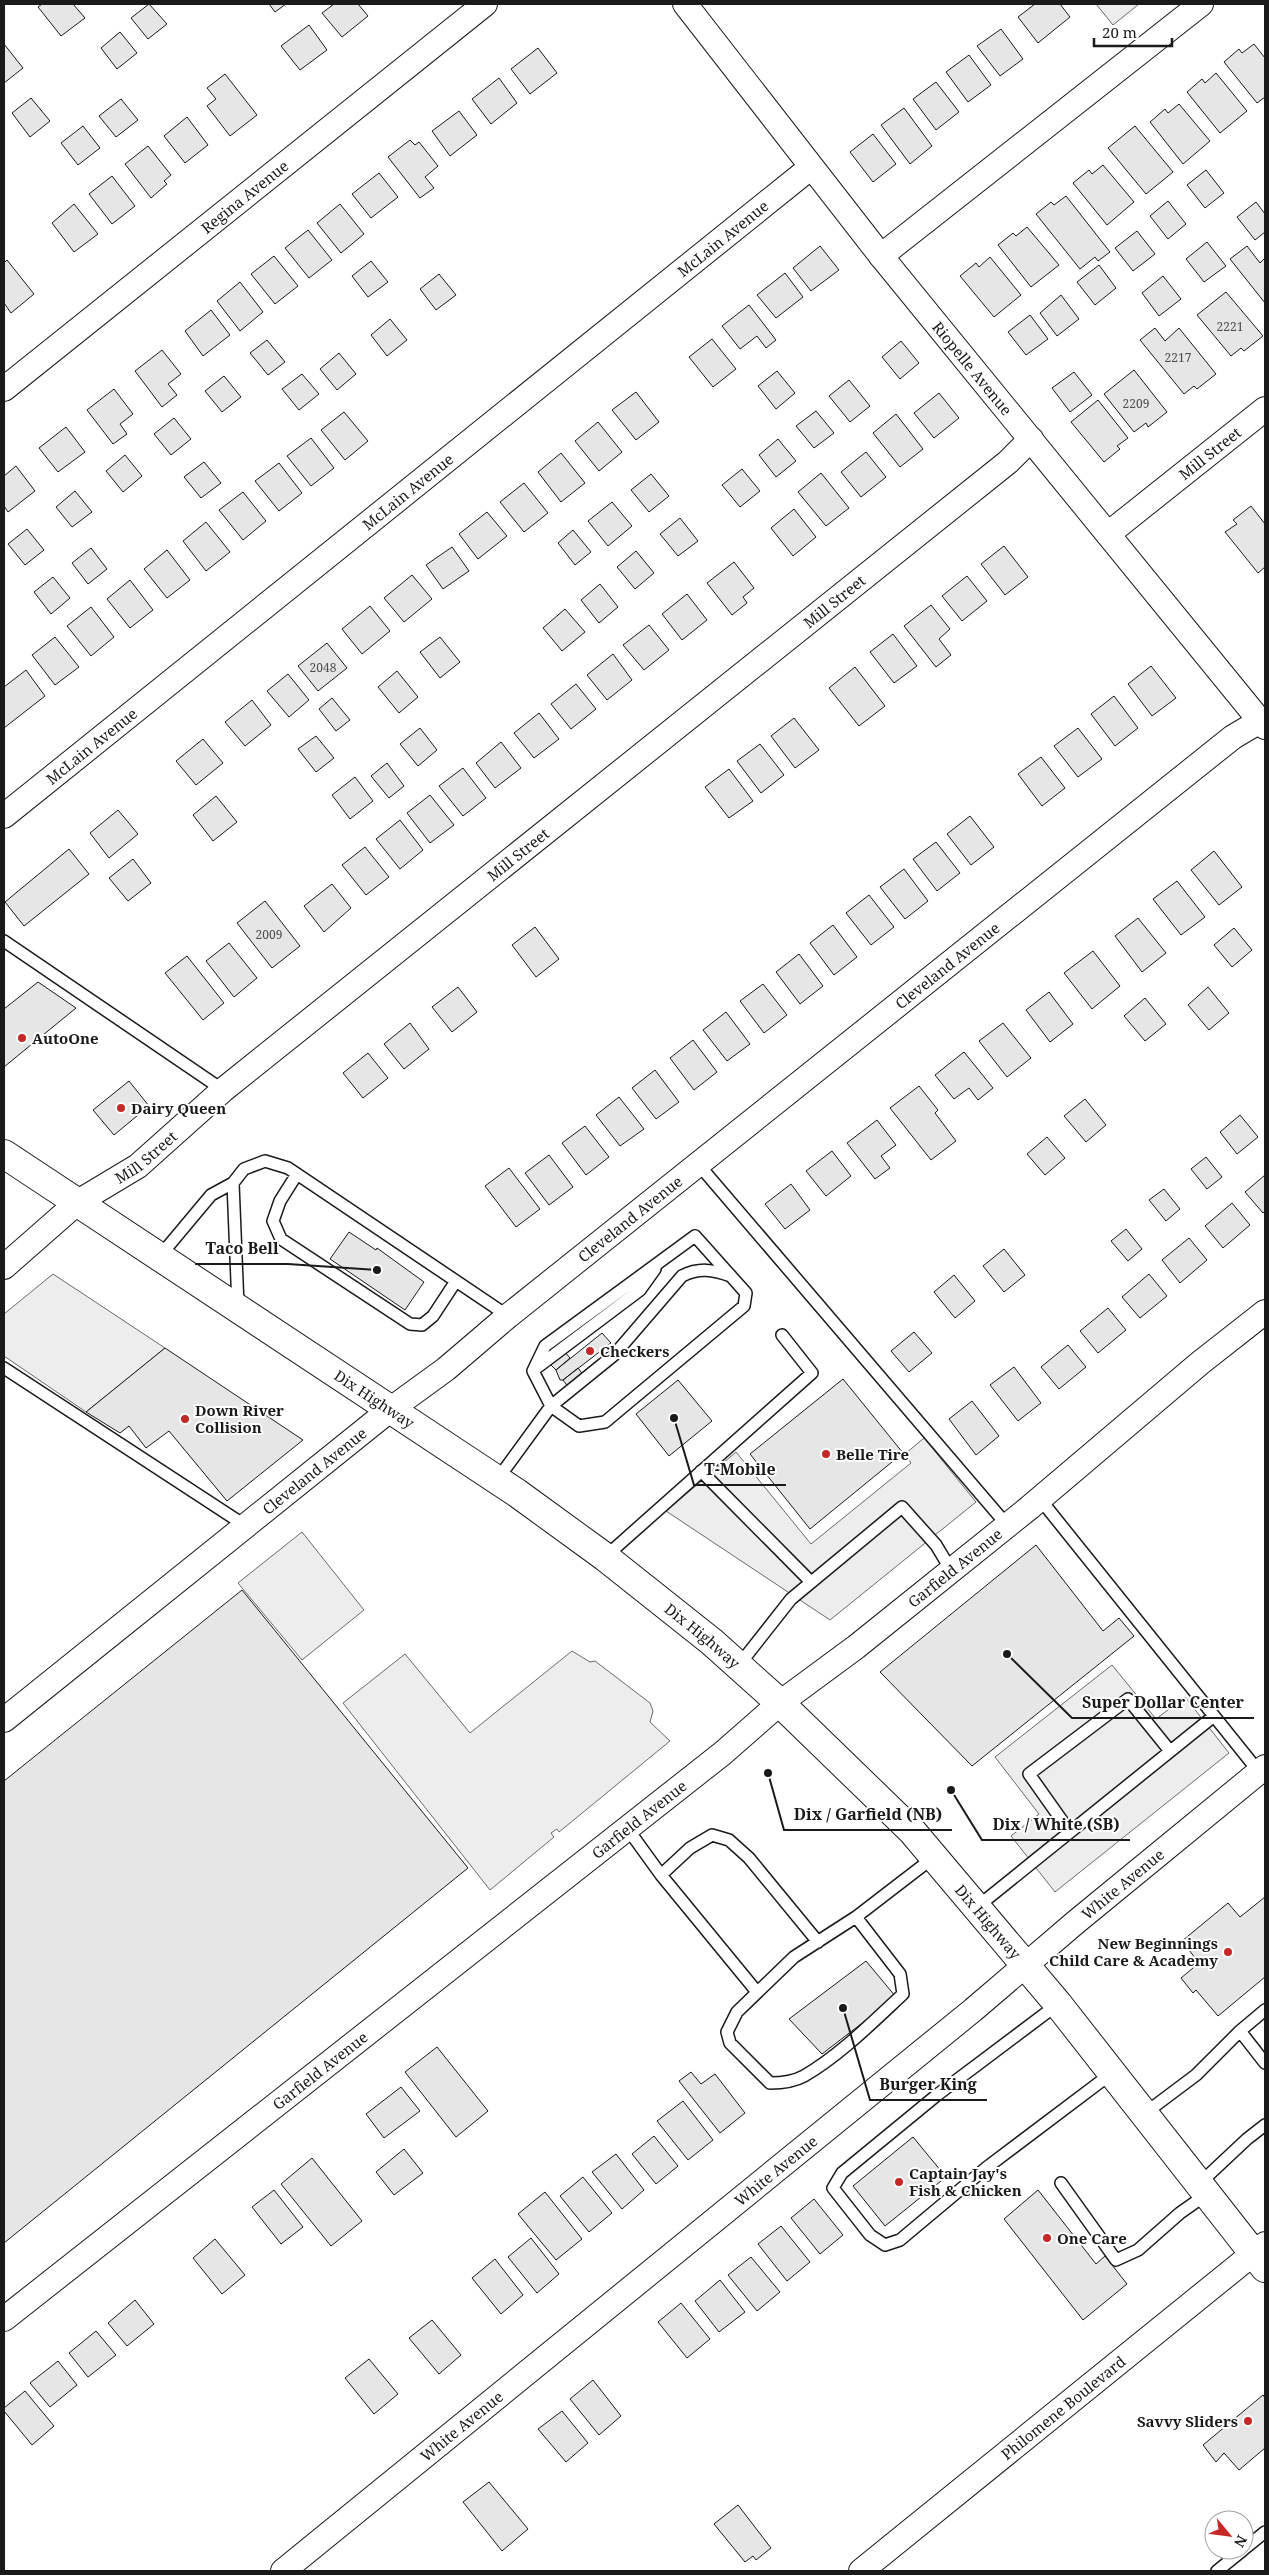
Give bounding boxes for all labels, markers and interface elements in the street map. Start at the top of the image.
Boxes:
scale bar [1094,15,1172,47]
text: 20 m [1102,22,1137,42]
street label: Regina Avenue [197,155,292,238]
street label: McLain Avenue [673,196,772,281]
street label: Riopelle Avenue [928,317,1017,419]
house number: 2221 [1217,318,1243,335]
house number: 2217 [1165,349,1192,366]
house number: 2209 [1123,395,1149,412]
street label: Mill Street [1175,422,1245,484]
street label: McLain Avenue [358,449,457,534]
street label: Mill Street [799,570,869,632]
house number: 2048 [310,659,337,676]
street label: McLain Avenue [42,703,141,788]
street label: Mill Street [483,823,553,885]
street label: Cleveland Avenue [891,918,1003,1013]
house number: 2009 [256,926,282,943]
place label: AutoOne [32,1028,99,1048]
marker: AutoOne [16,1032,28,1044]
place label: Dairy Queen [131,1098,226,1118]
marker: Dairy Queen [115,1102,127,1114]
street label: Mill Street [111,1126,181,1188]
street label: Cleveland Avenue [574,1171,686,1266]
callout: Taco Bell [195,1233,288,1264]
text: Taco Bell [205,1237,279,1259]
place label: Checkers [600,1341,669,1361]
marker: Checkers [584,1345,596,1357]
street label: Dix Highway [330,1365,419,1433]
place label: Down River Collision [195,1400,284,1437]
marker: Down River Collision [179,1413,191,1425]
street label: Cleveland Avenue [258,1423,370,1519]
place label: Belle Tire [836,1444,909,1464]
marker: Belle Tire [820,1448,832,1460]
callout: T-Mobile [694,1454,786,1485]
text: T-Mobile [704,1458,776,1480]
street label: Garfield Avenue [903,1524,1006,1612]
street label: Dix Highway [661,1598,745,1673]
callout: Super Dollar Center [1072,1687,1254,1718]
text: Super Dollar Center [1082,1691,1245,1713]
street label: Garfield Avenue [587,1776,691,1863]
callout: Dix / Garfield (NB) [784,1799,952,1830]
text: Dix / Garfield (NB) [794,1803,942,1825]
callout: Dix / White (SB) [982,1809,1130,1840]
text: Dix / White (SB) [992,1813,1120,1835]
street label: White Avenue [1077,1844,1168,1924]
street label: Dix Highway [951,1880,1026,1964]
place label: New Beginnings Child Care & Academy [1049,1933,1218,1970]
marker: New Beginnings Child Care & Academy [1222,1946,1234,1958]
street label: Garfield Avenue [268,2027,372,2114]
callout: Burger King [870,2069,987,2100]
text: Burger King [879,2073,977,2095]
street label: White Avenue [730,2131,821,2210]
place label: Captain Jay's Fish & Chicken [909,2163,1022,2200]
marker: Captain Jay's Fish & Chicken [893,2176,905,2188]
place label: One Care [1057,2228,1127,2248]
marker: One Care [1041,2232,1053,2244]
street label: Philomene Boulevard [997,2351,1130,2464]
street label: White Avenue [416,2386,507,2466]
place label: Savvy Sliders [1137,2411,1238,2431]
marker: Savvy Sliders [1242,2415,1254,2427]
north arrow [1204,2510,1254,2560]
text: N [1230,2532,1252,2551]

